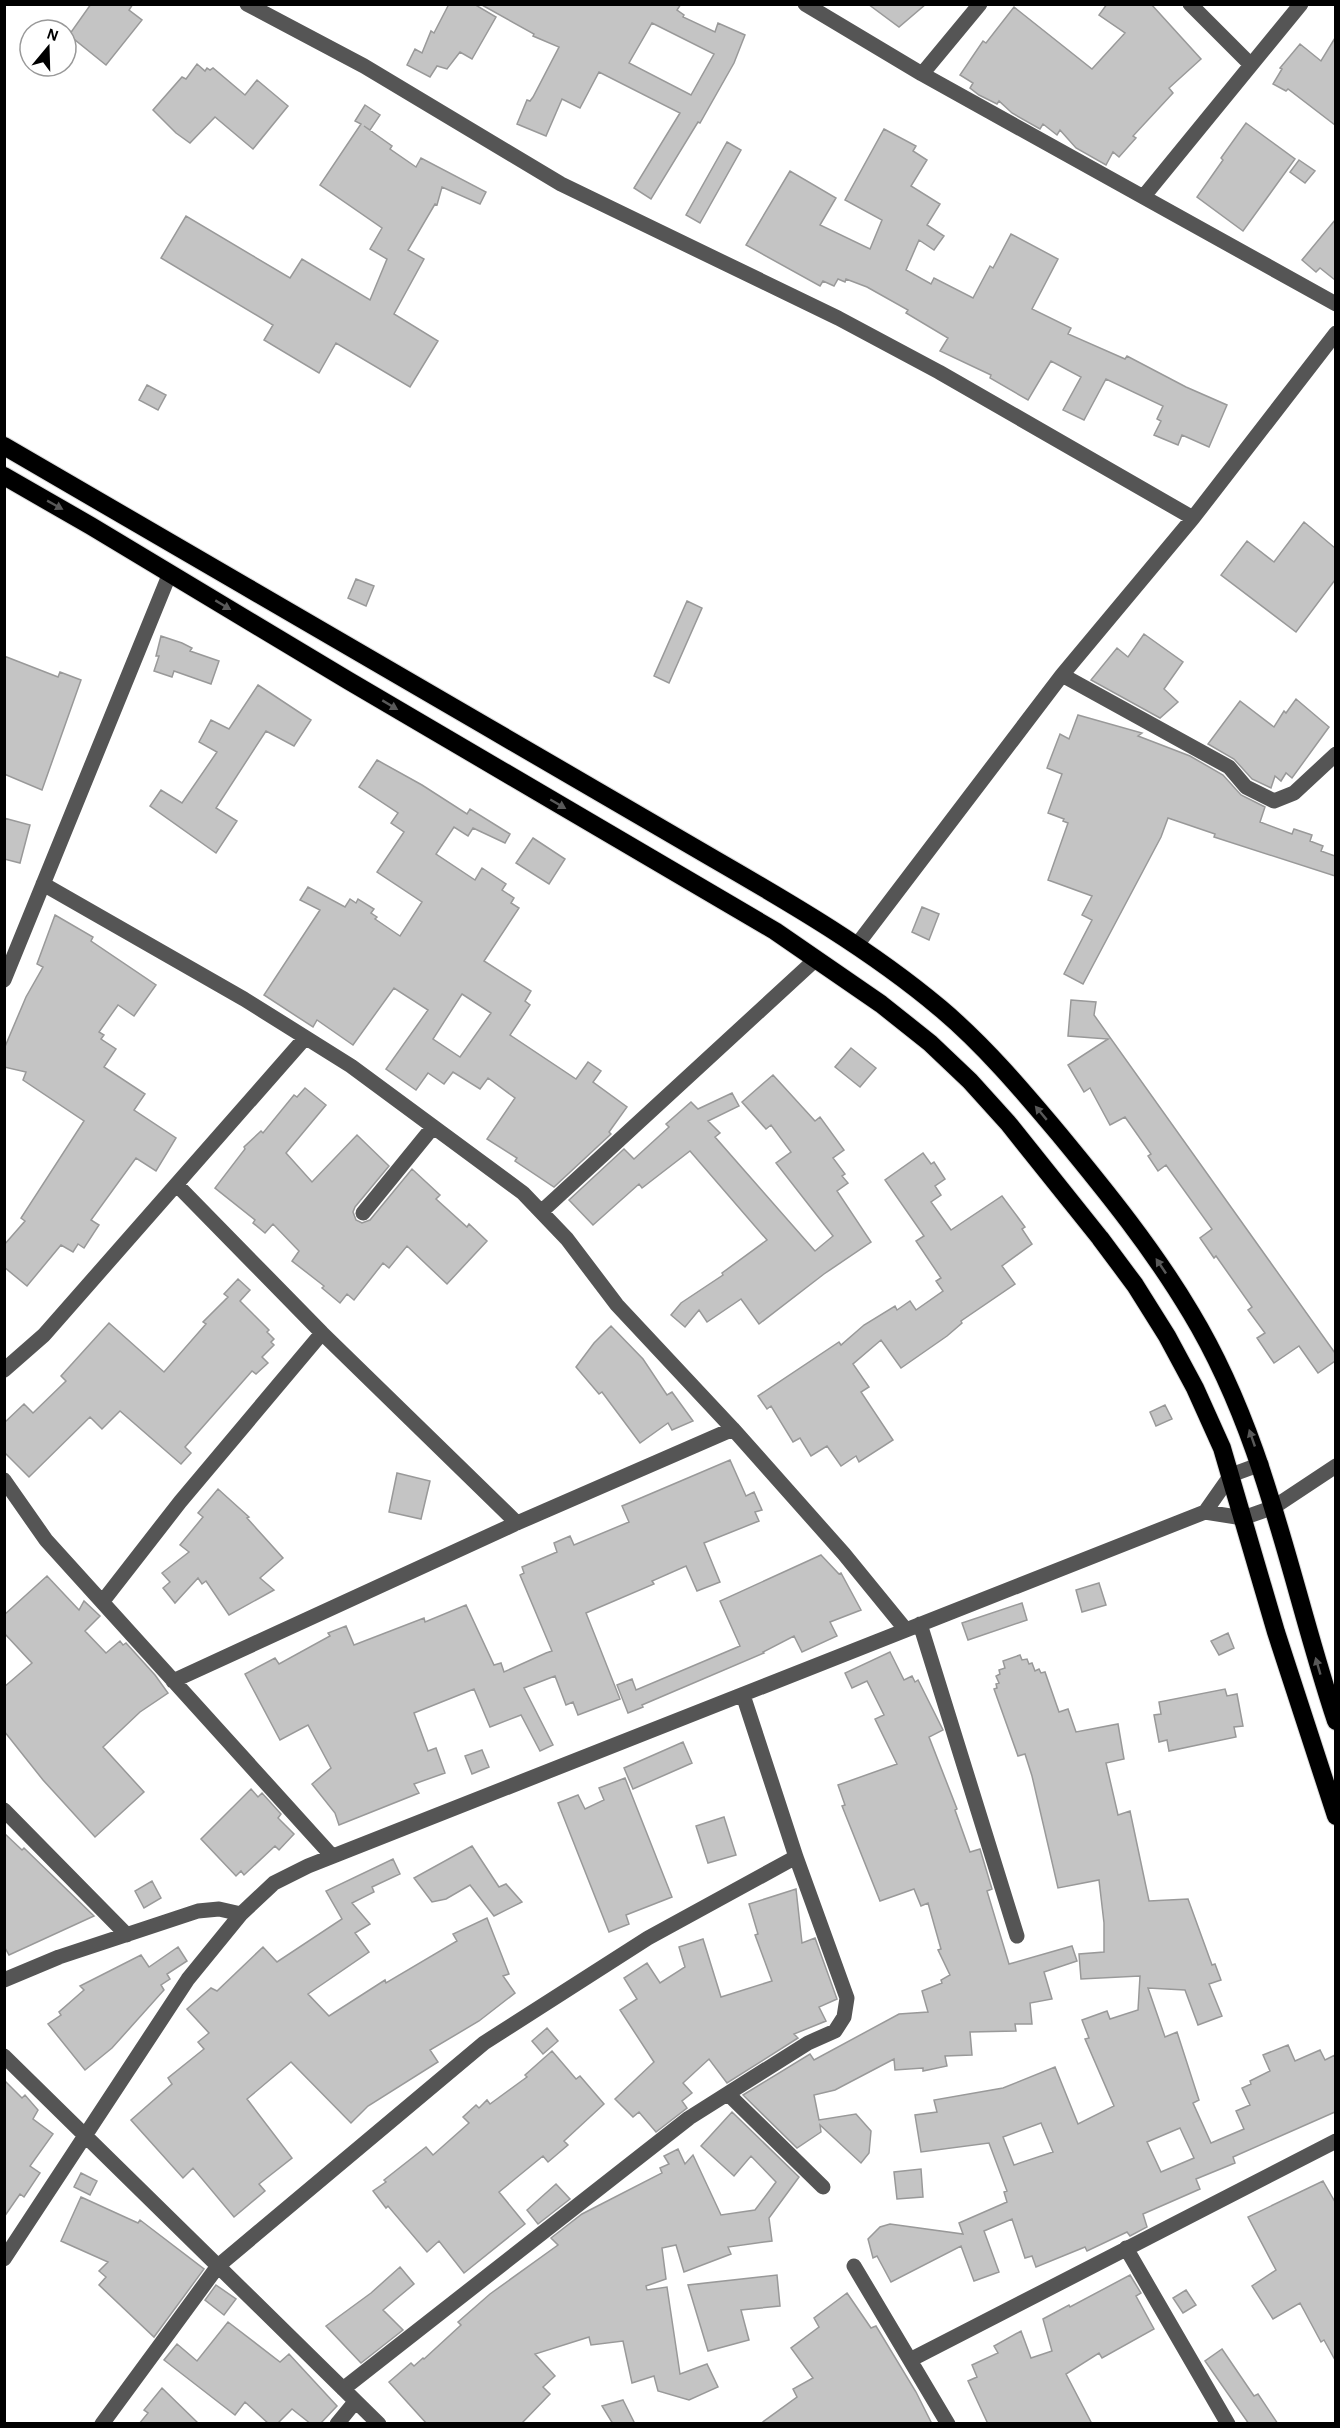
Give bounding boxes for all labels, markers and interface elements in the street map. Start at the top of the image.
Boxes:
north arrow [18,18,78,78]
text: N [45,25,60,44]
one-way arrow [47,500,64,510]
one-way arrow [215,599,231,610]
one-way arrow [382,700,399,710]
one-way arrow [550,799,567,809]
one-way arrow [1035,1105,1047,1120]
one-way arrow [1156,1258,1167,1274]
one-way arrow [1246,1429,1256,1447]
one-way arrow [1313,1656,1322,1674]

